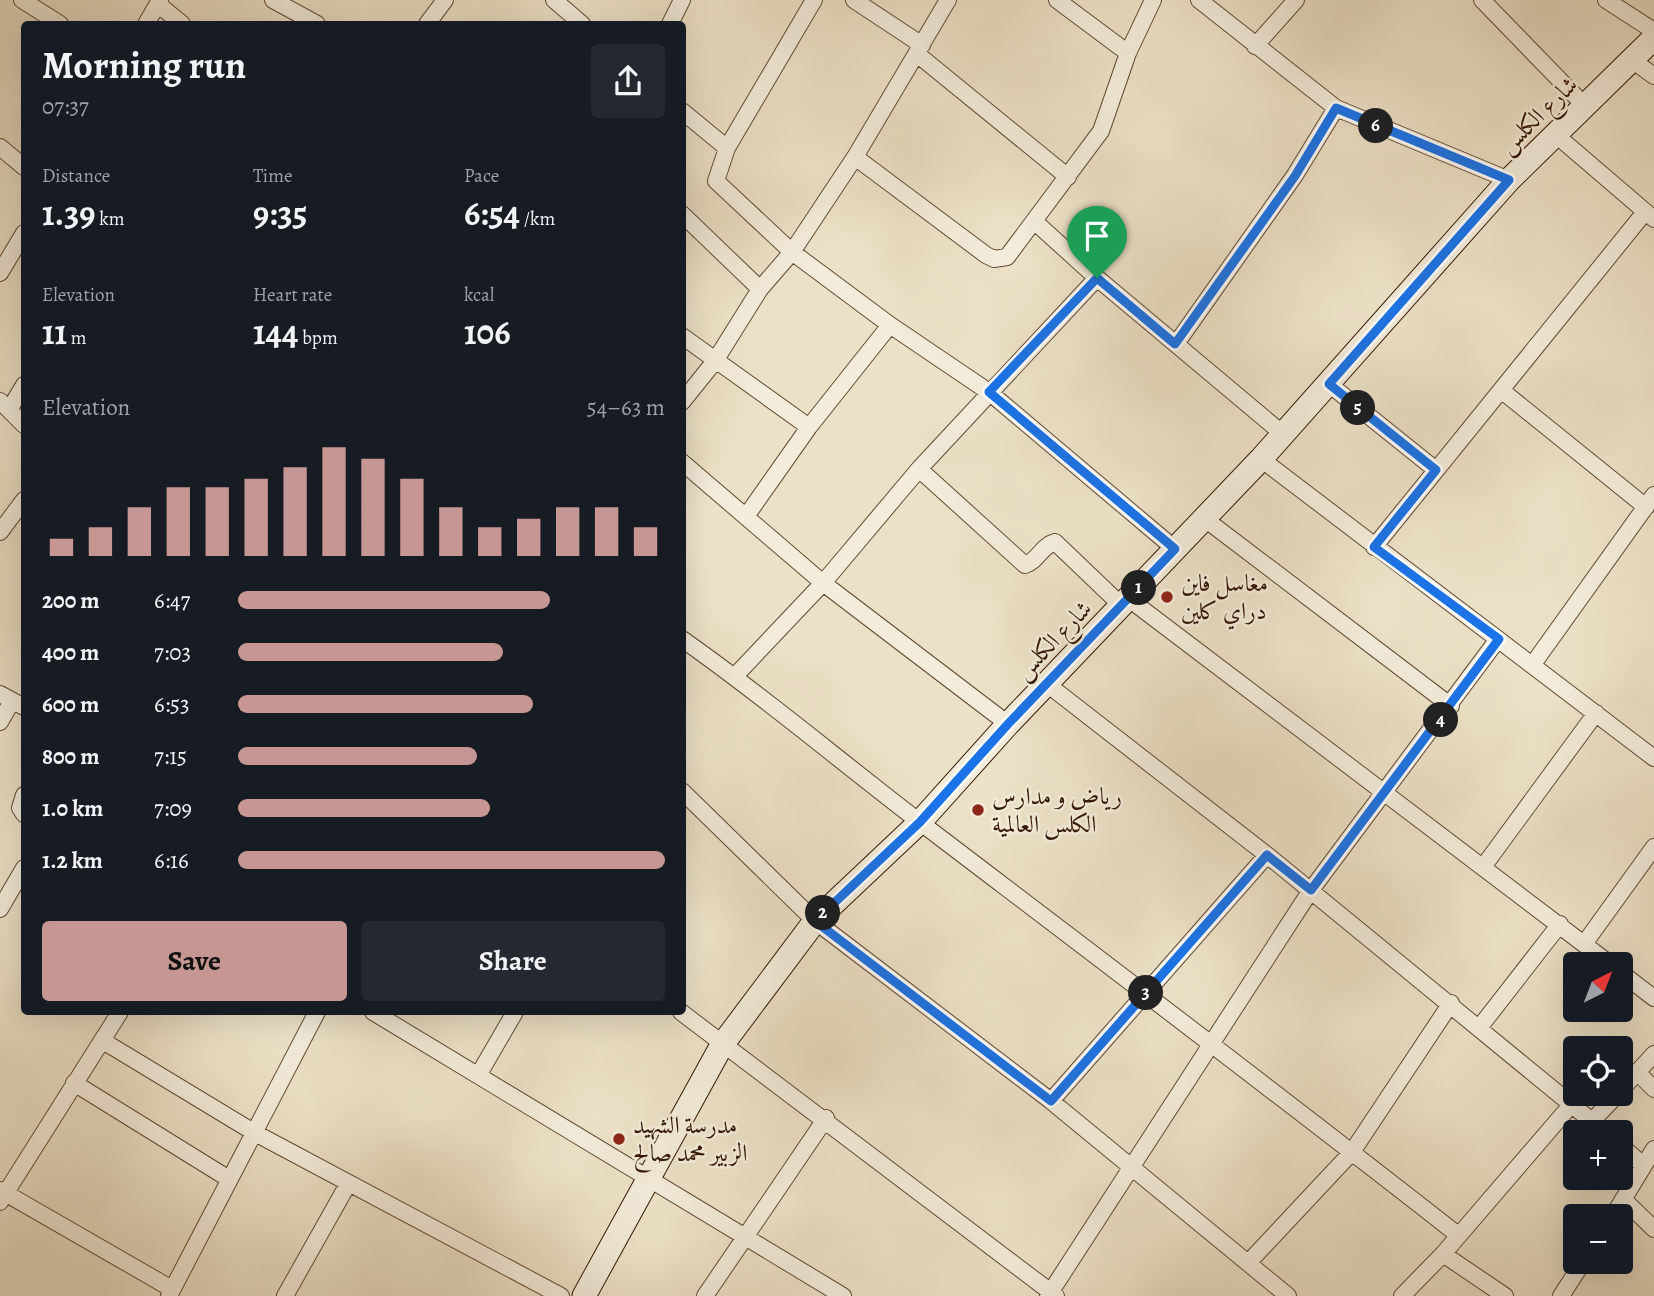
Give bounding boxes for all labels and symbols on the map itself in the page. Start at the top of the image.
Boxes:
street label: شارع الكلس [1491,69,1588,164]
pin: 6 [1358,108,1394,144]
pin [1067,206,1127,278]
pin: 5 [1340,390,1376,426]
place label: مغاسل فاين دراي كلين [1181,567,1268,630]
pin: 1 [1122,570,1156,606]
marker: مغاسل فاين دراي كلين [1159,589,1175,605]
street label: شارع الكلس [1007,593,1102,690]
pin: 4 [1424,702,1458,738]
place label: رياض و مدارس الكلس العالمية [992,780,1122,840]
marker: رياض و مدارس الكلس العالمية [970,802,986,818]
pin: 2 [806,895,840,930]
north arrow [1563,952,1633,1022]
pin: 3 [1128,976,1164,1010]
place label: مدرسة الشهيد الزبير محمد صالح [633,1109,747,1173]
marker: مدرسة الشهيد الزبير محمد صالح [611,1131,627,1147]

